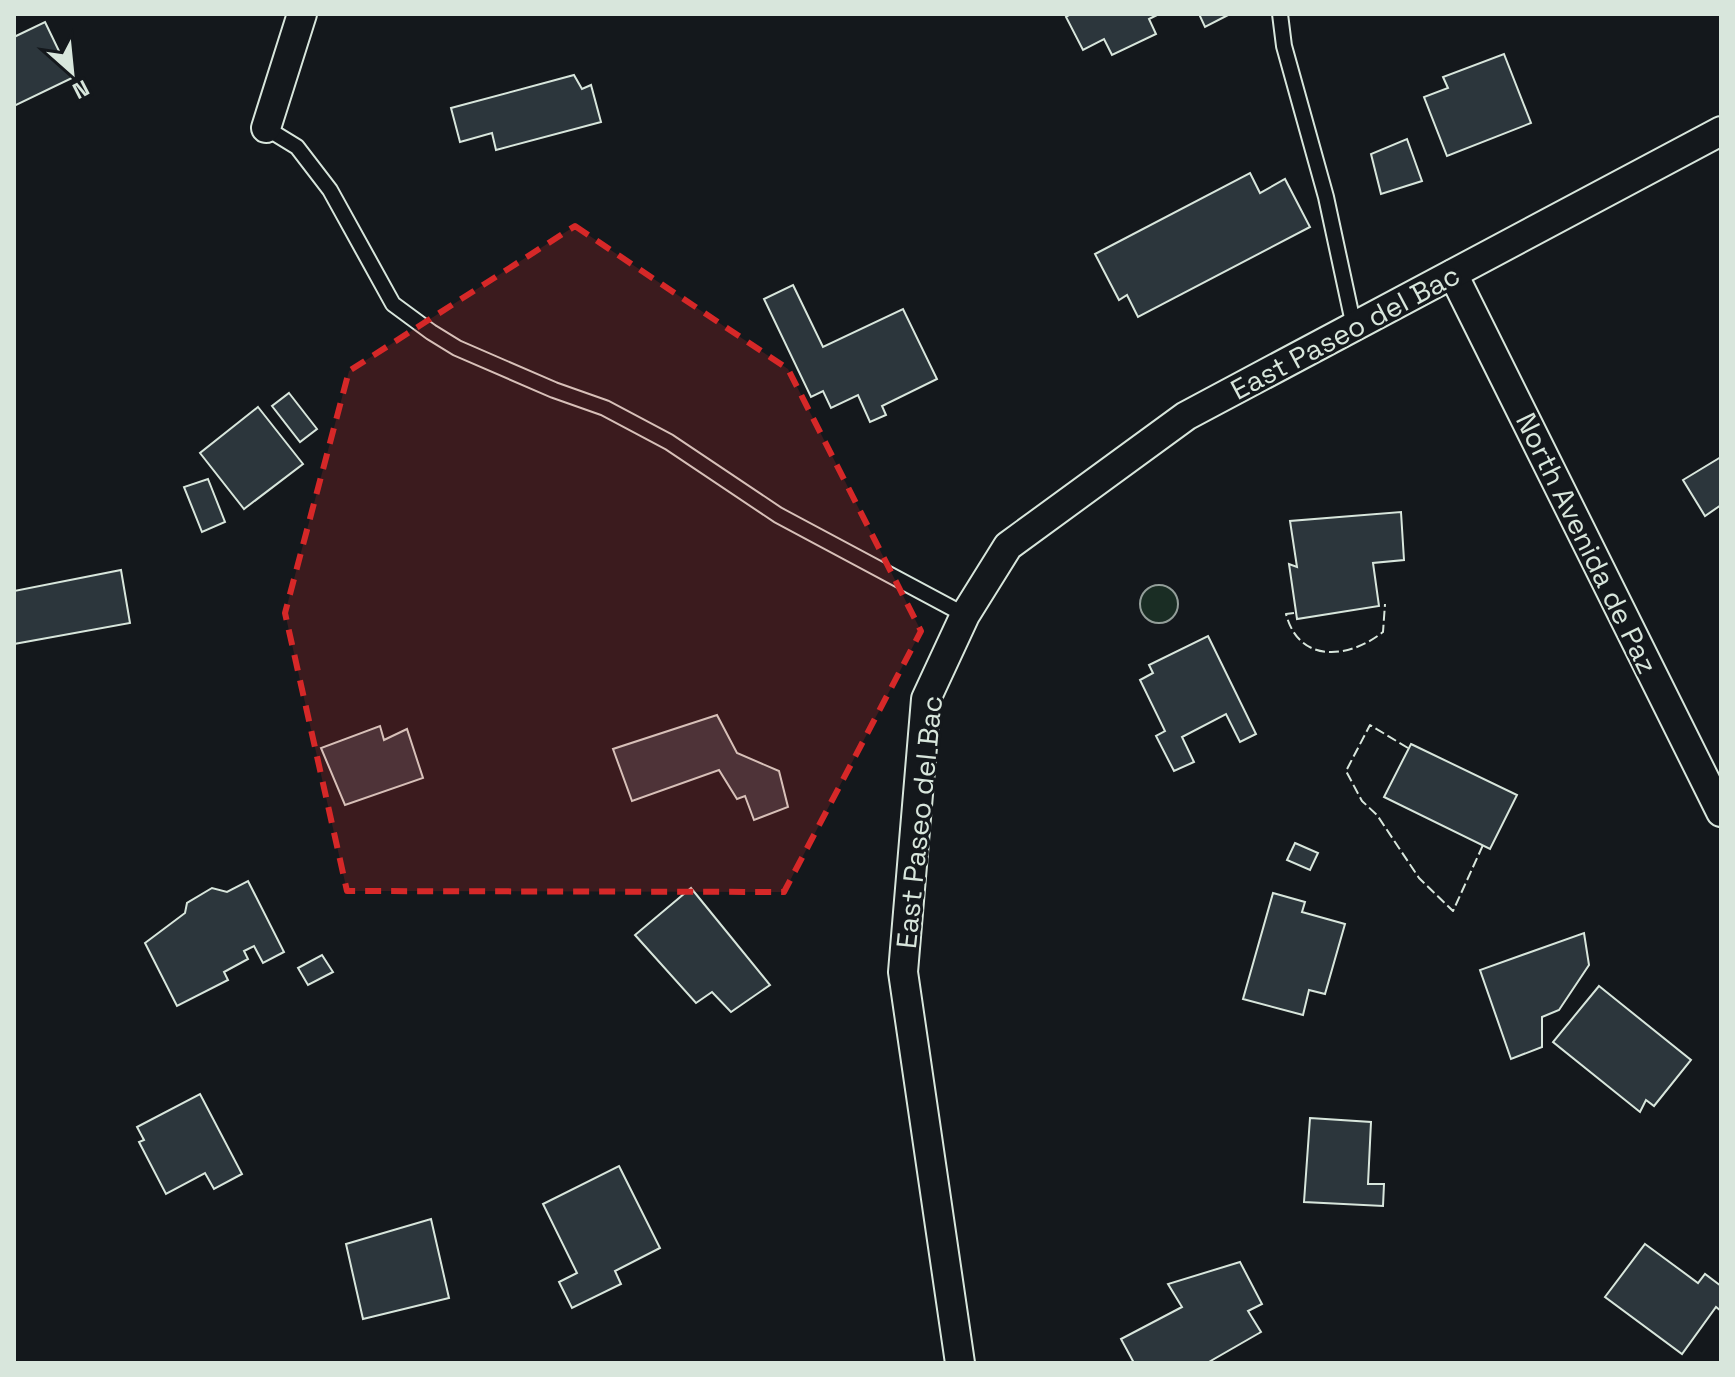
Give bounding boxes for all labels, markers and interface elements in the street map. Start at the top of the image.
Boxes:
north arrow [32,32,112,112]
text: N [68,74,94,106]
street label: East Paseo del Bac [1224,256,1466,408]
street label: North Avenida de Paz [1508,407,1666,679]
street label: East Paseo del Bac [888,694,950,950]

